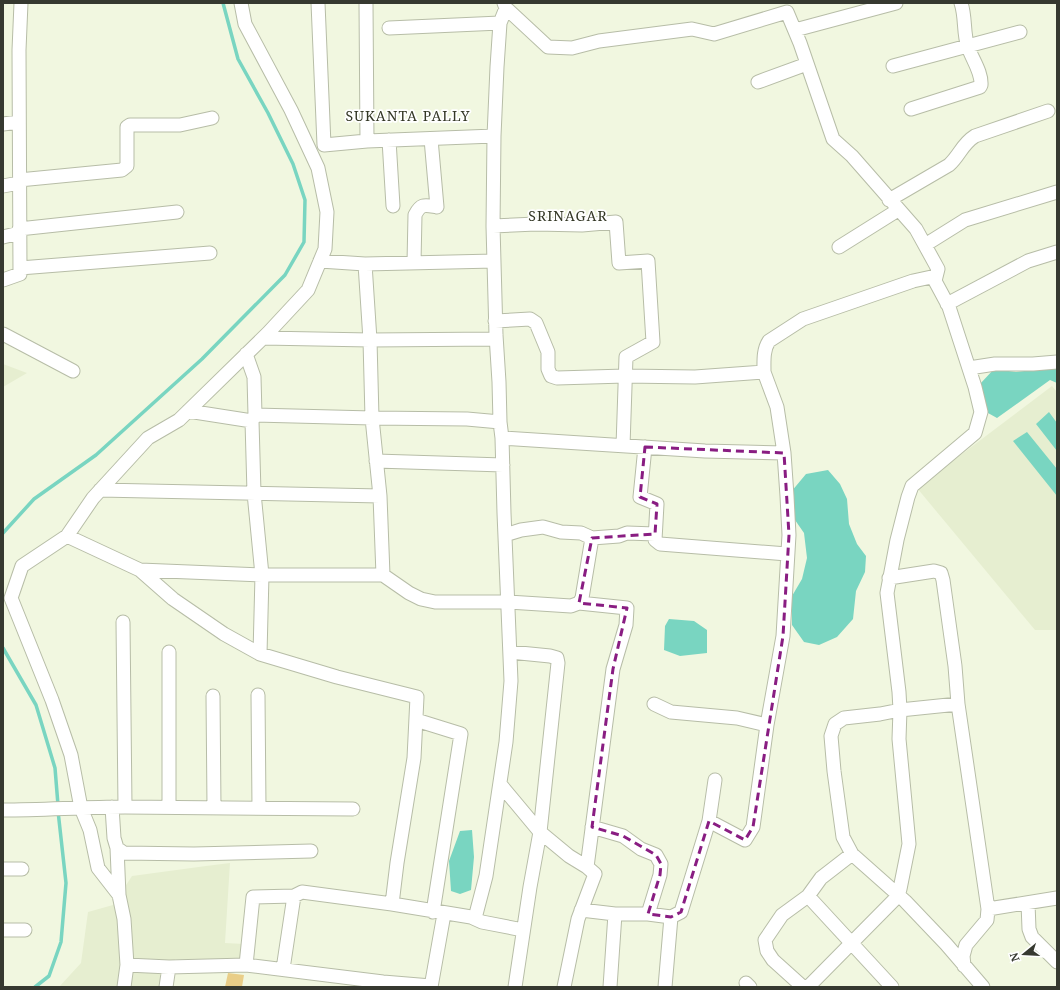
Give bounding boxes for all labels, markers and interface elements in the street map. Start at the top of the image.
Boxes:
district label: SUKANTA PALLY [345,106,471,125]
district label: SRINAGAR [528,206,608,225]
north arrow [1004,934,1044,974]
text: N [1005,950,1022,964]

